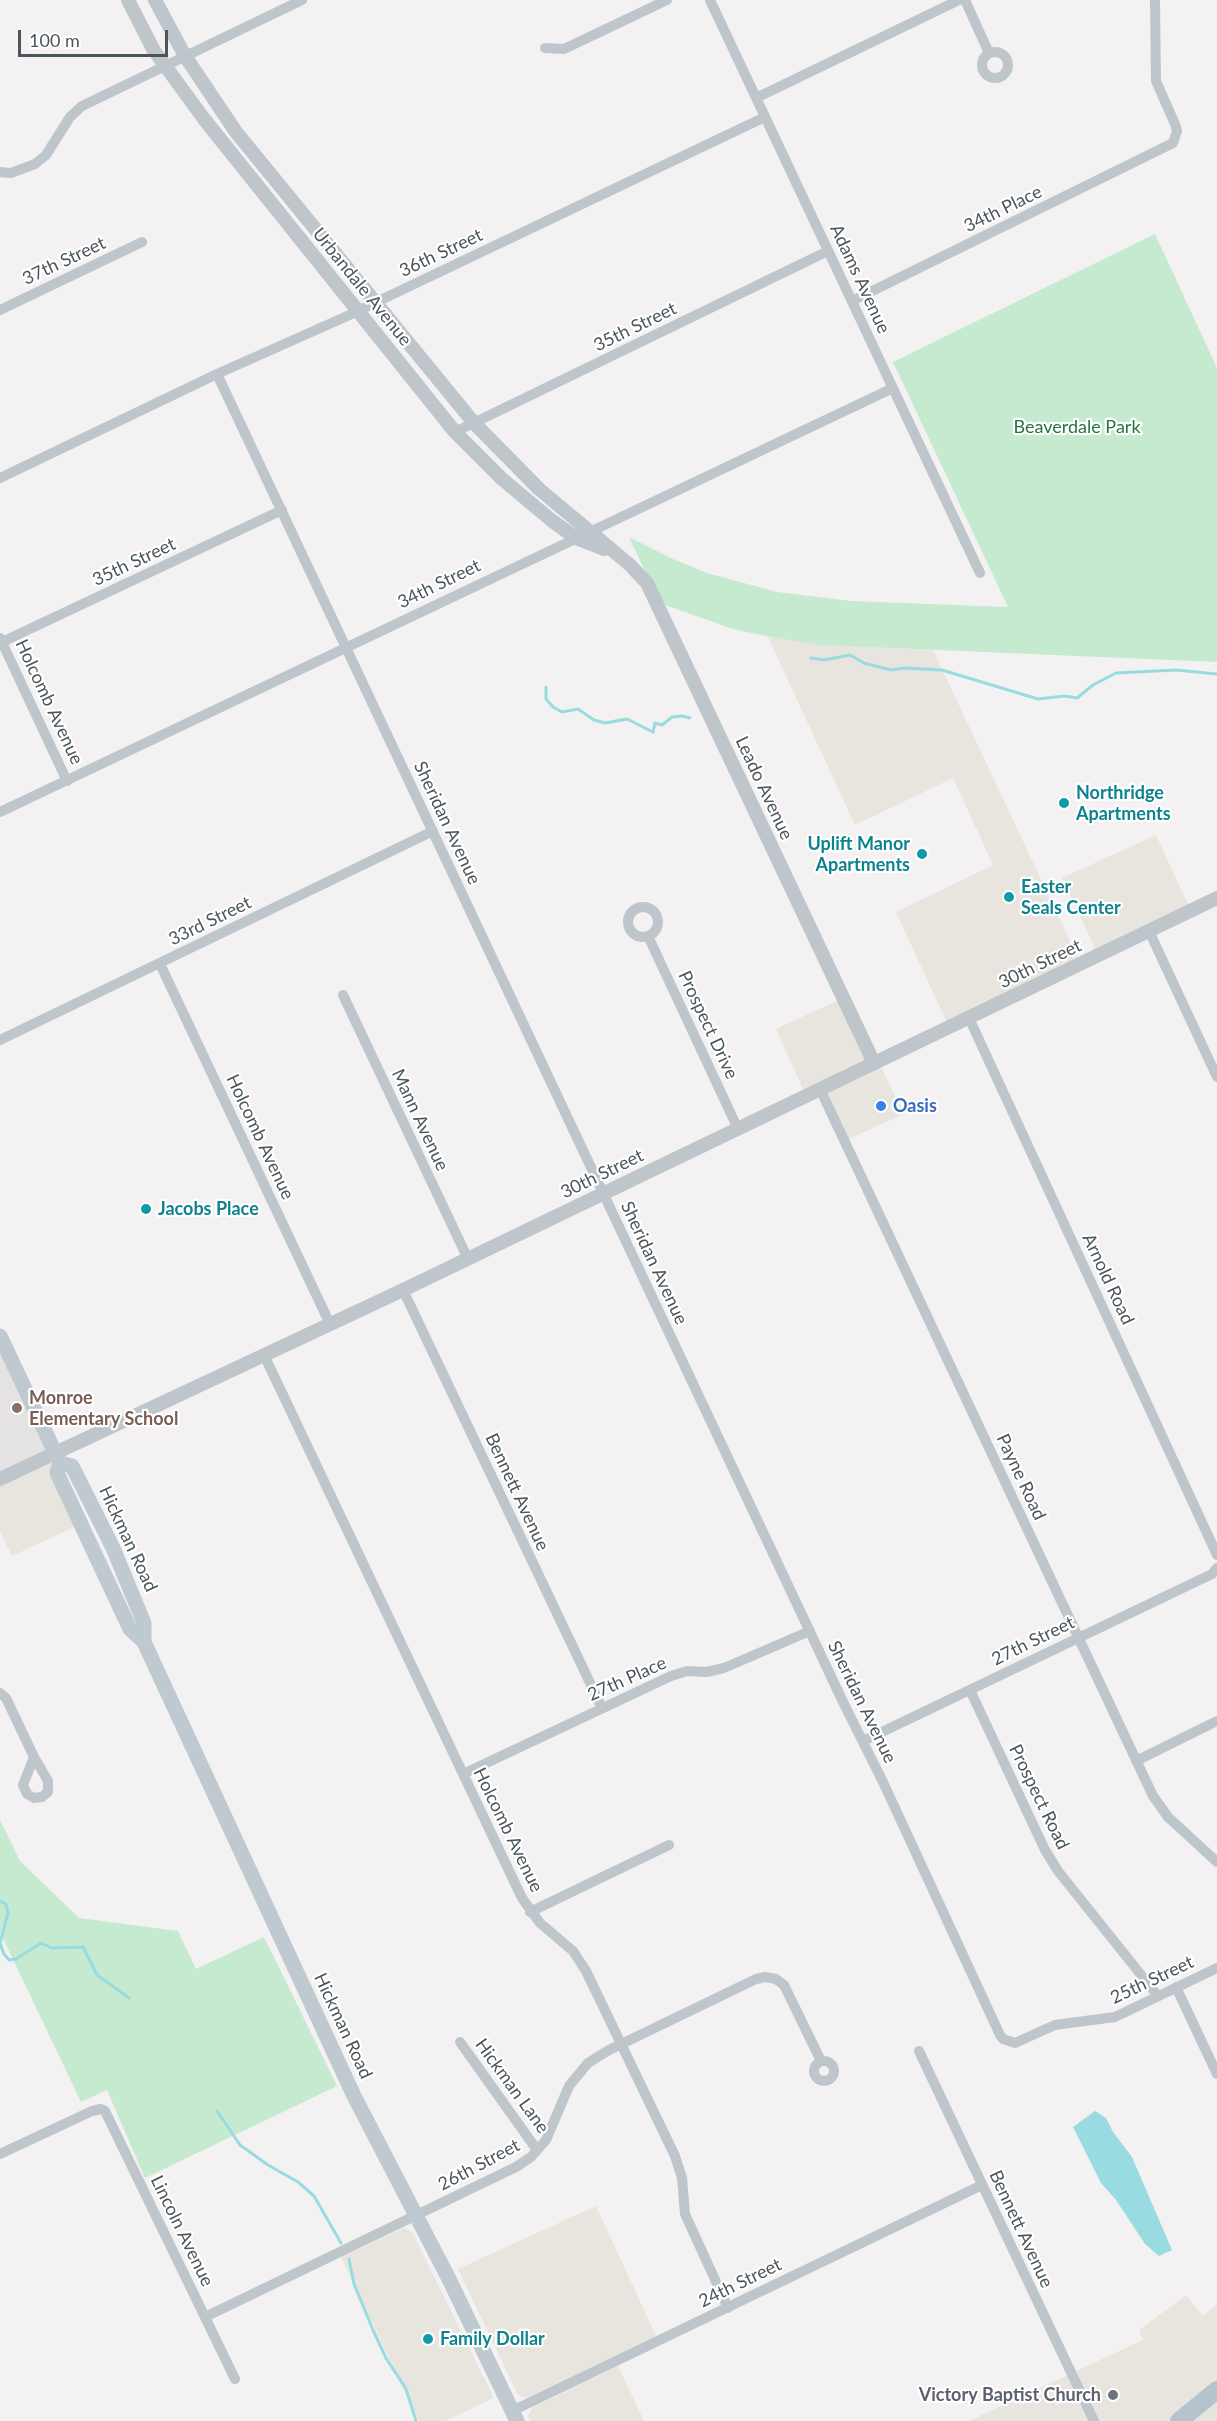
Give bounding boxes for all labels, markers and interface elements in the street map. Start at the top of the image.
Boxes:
scale bar [21,18,171,56]
text: 100 m [29,29,80,51]
street label: 34th Place [961,181,1045,237]
street label: Adams Avenue [825,221,895,337]
street label: Urbandale Avenue [308,224,416,350]
street label: 36th Street [396,224,486,282]
street label: 37th Street [19,232,109,290]
street label: 35th Street [590,298,680,356]
park label: Beaverdale Park [1013,416,1141,438]
street label: 35th Street [89,533,179,591]
street label: 34th Street [394,555,484,613]
street label: Holcomb Avenue [11,636,87,768]
street label: Leado Avenue [731,733,797,843]
street label: Sheridan Avenue [409,758,485,888]
place label: Northridge Apartments [1076,782,1171,824]
marker: Northridge Apartments [1057,796,1071,810]
place label: Uplift Manor Apartments [807,833,910,876]
marker: Uplift Manor Apartments [915,847,929,861]
place label: Easter Seals Center [1021,876,1121,918]
marker: Easter Seals Center [1002,890,1016,904]
street label: 33rd Street [165,892,255,950]
street label: 30th Street [995,935,1085,993]
street label: Prospect Drive [673,967,743,1083]
street label: Mann Avenue [387,1066,453,1174]
street label: Holcomb Avenue [222,1071,298,1203]
place label: Oasis [893,1095,937,1117]
marker: Oasis [874,1099,888,1113]
street label: 30th Street [557,1145,647,1203]
place label: Jacobs Place [158,1198,259,1220]
street label: Sheridan Avenue [616,1198,692,1328]
marker: Jacobs Place [139,1202,153,1216]
street label: Arnold Road [1078,1230,1138,1328]
place label: Monroe Elementary School [29,1387,178,1430]
marker: Monroe Elementary School [10,1401,24,1415]
street label: Bennett Avenue [480,1430,554,1554]
street label: Payne Road [992,1430,1050,1524]
street label: Hickman Road [94,1483,162,1595]
street label: 27th Street [988,1612,1078,1670]
street label: Sheridan Avenue [823,1637,901,1767]
street label: 27th Place [584,1652,670,1706]
street label: Prospect Road [1004,1741,1074,1853]
street label: Holcomb Avenue [469,1764,547,1896]
street label: 25th Street [1107,1951,1197,2009]
street label: Hickman Road [309,1970,377,2082]
street label: Hickman Lane [470,2034,554,2138]
street label: 26th Street [434,2134,524,2196]
street label: Bennett Avenue [984,2167,1058,2291]
street label: Lincoln Avenue [146,2172,218,2290]
street label: 24th Street [695,2254,785,2312]
place label: Family Dollar [440,2328,545,2350]
marker: Family Dollar [421,2332,435,2346]
place label: Victory Baptist Church [919,2384,1101,2406]
marker: Victory Baptist Church [1106,2388,1120,2402]

